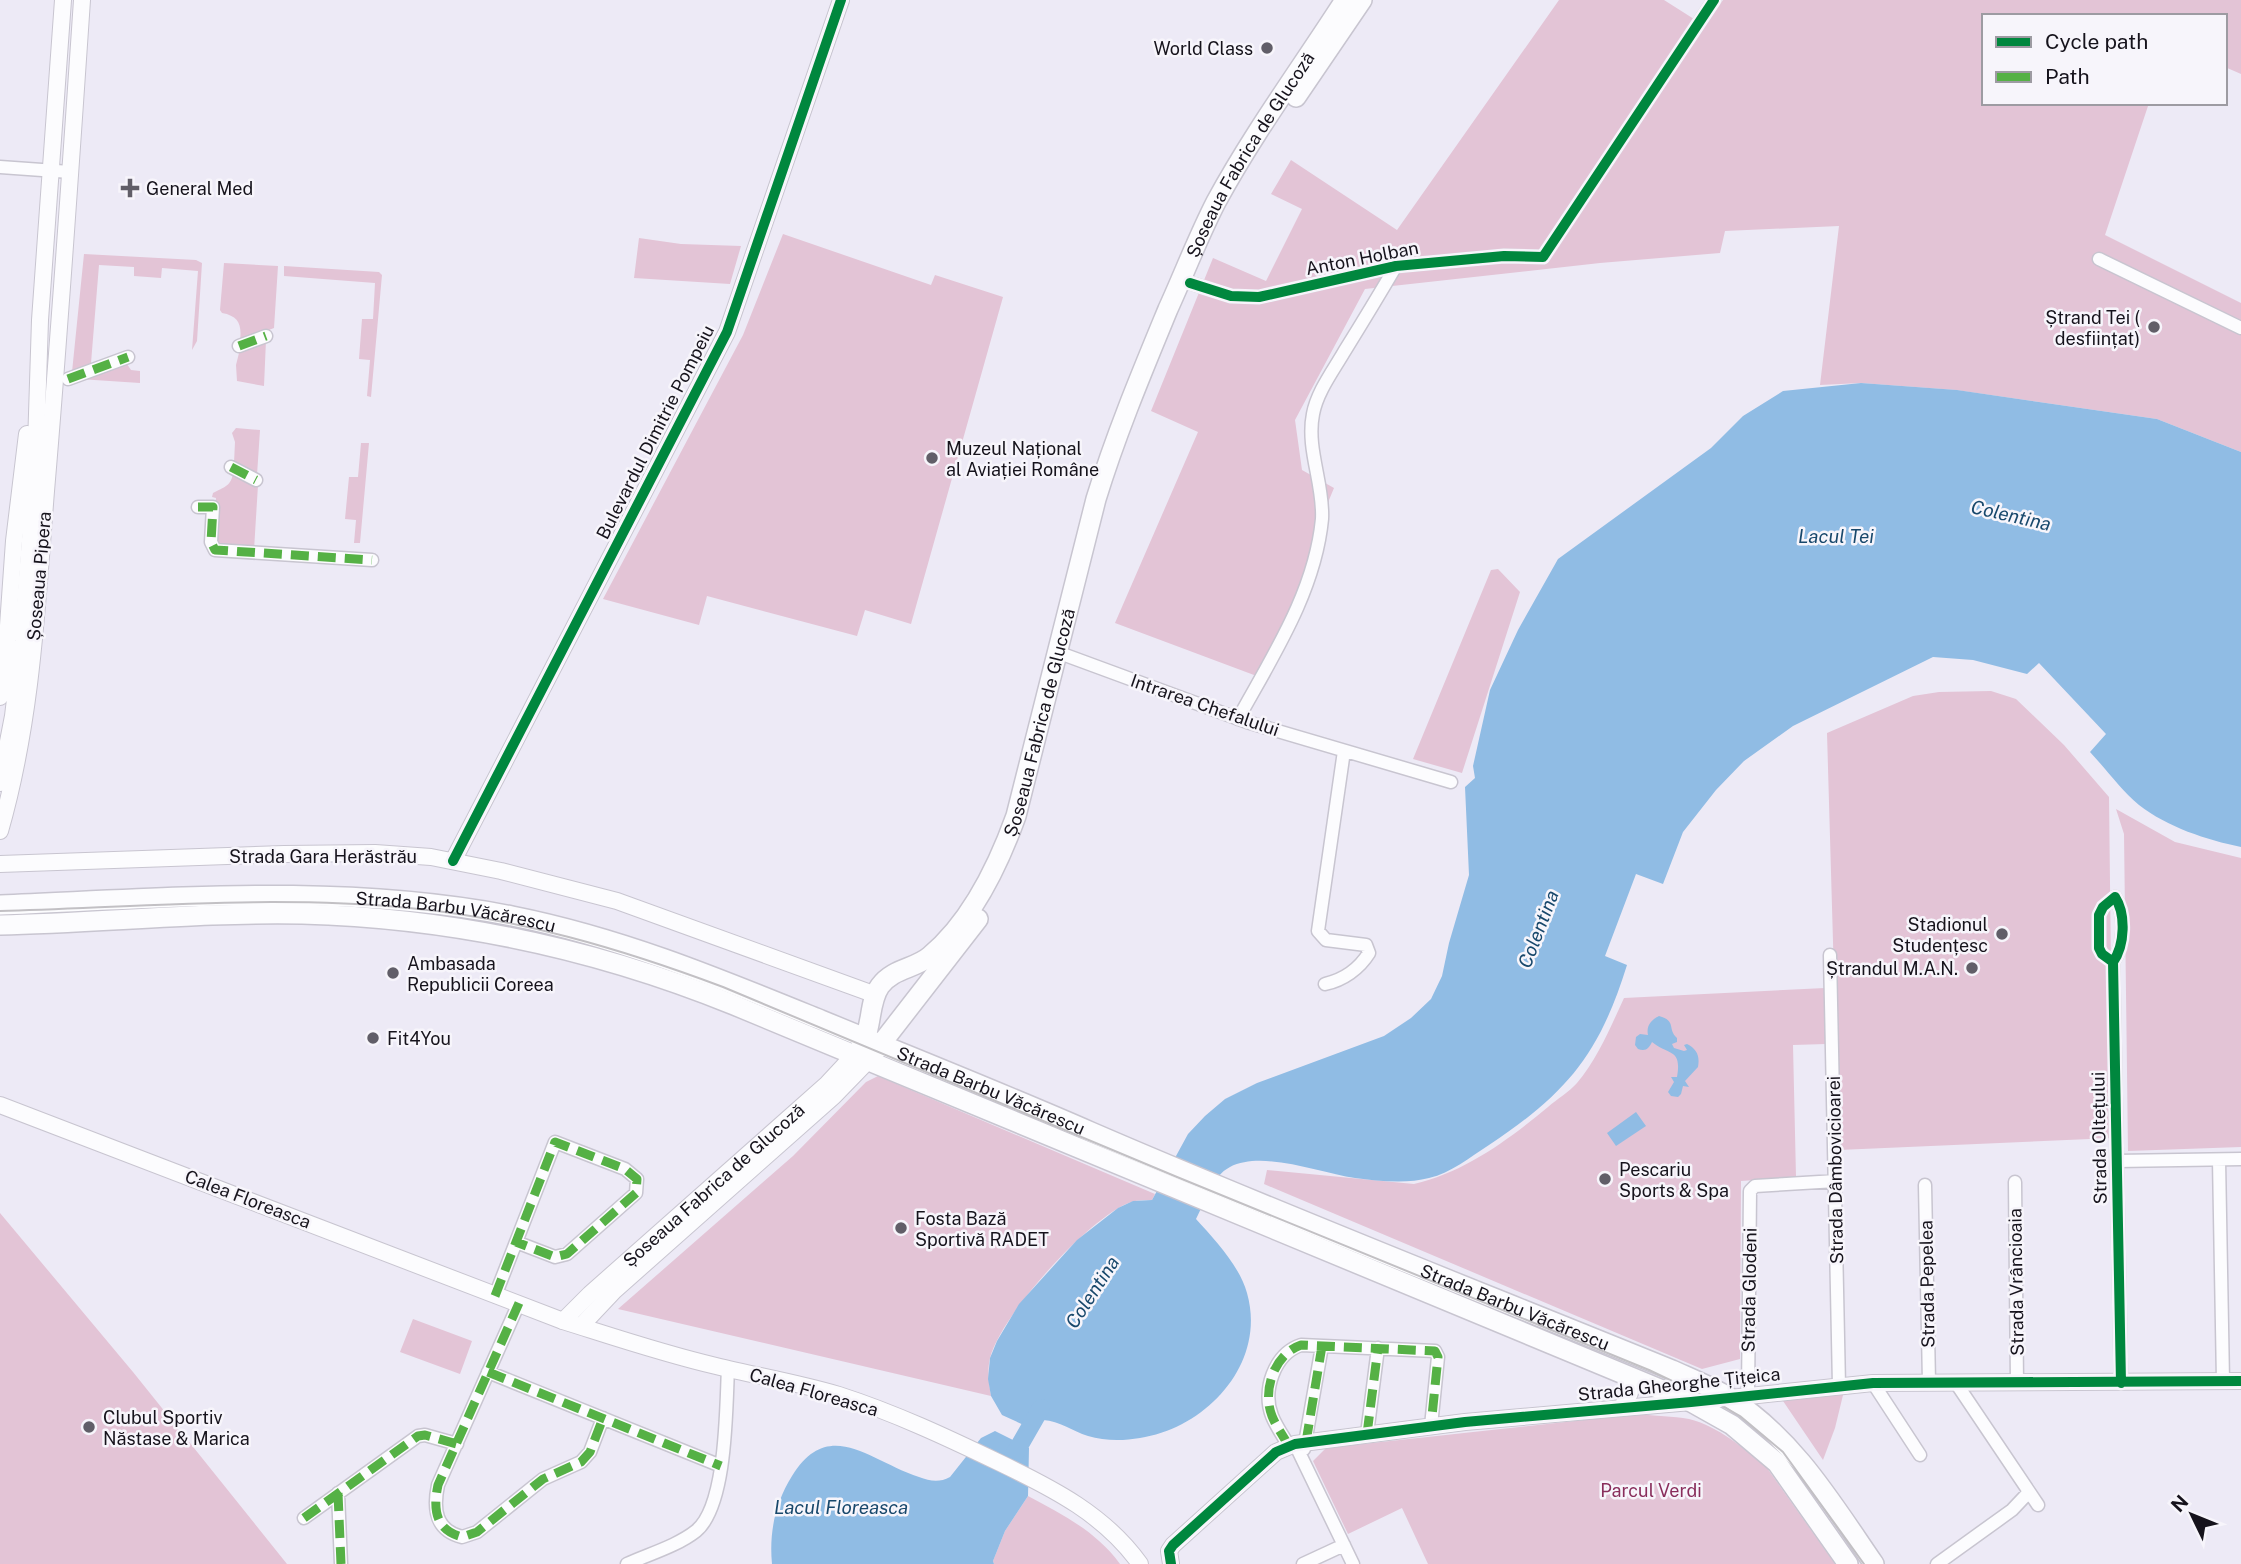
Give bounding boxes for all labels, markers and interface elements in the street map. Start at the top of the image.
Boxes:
legend [1982,14,2227,105]
text: Cycle path [2045,29,2148,54]
place label: World Class [1154,38,1253,59]
marker: World Class [1259,40,1275,56]
street label: Șoseaua Fabrica de Glucoză [1181,48,1318,260]
text: Path [2045,64,2090,89]
marker: General Med [120,178,140,198]
place label: General Med [146,178,253,199]
street label: Anton Holban [1304,237,1420,279]
place label: Ștrand Tei ( desființat) [2045,307,2140,349]
marker: Ștrand Tei ( desființat) [2146,319,2162,335]
street label: Bulevardul Dimitrie Pompeiu [592,321,718,543]
place label: Muzeul Național al Aviației Române [946,438,1099,480]
marker: Muzeul Național al Aviației Române [924,450,940,466]
water label: Colentina [1969,495,2053,535]
street label: Șoseaua Pipera [23,510,55,642]
water label: Lacul Tei [1798,525,1874,547]
street label: Șoseaua Fabrica de Glucoză [999,606,1079,840]
street label: Intrarea Chefalului [1128,670,1282,740]
street label: Strada Gara Herăstrău [229,846,417,867]
street label: Strada Barbu Văcărescu [355,887,558,936]
water label: Colentina [1513,887,1563,971]
place label: Stadionul Studențesc [1892,914,1988,956]
marker: Stadionul Studențesc [1994,926,2010,942]
place label: Ambasada Republicii Coreea [407,953,554,995]
place label: Ștrandul M.A.N. [1826,958,1958,979]
marker: Ștrandul M.A.N. [1964,960,1980,976]
marker: Ambasada Republicii Coreea [385,965,401,981]
place label: Fit4You [387,1028,451,1049]
marker: Fit4You [365,1030,381,1046]
street label: Strada Barbu Văcărescu [894,1042,1089,1139]
street label: Strada Oltețului [2087,1072,2111,1204]
street label: Strada Dâmbovicioarei [1823,1076,1847,1264]
street label: Șoseaua Fabrica de Glucoză [618,1099,808,1271]
place label: Pescariu Sports & Spa [1619,1159,1729,1201]
street label: Calea Floreasca [182,1165,314,1233]
marker: Pescariu Sports & Spa [1597,1171,1613,1187]
place label: Fosta Bază Sportivă RADET [915,1208,1049,1250]
street label: Strada Vrâncioaia [2004,1208,2028,1356]
marker: Fosta Bază Sportivă RADET [893,1220,909,1236]
street label: Strada Pepelea [1915,1220,1939,1348]
street label: Strada Glodeni [1737,1228,1761,1352]
water label: Colentina [1061,1252,1123,1332]
street label: Strada Barbu Văcărescu [1417,1259,1613,1354]
street label: Strada Gheorghe Țițeica [1577,1363,1781,1405]
street label: Calea Floreasca [747,1364,881,1420]
place label: Clubul Sportiv Năstase & Marica [103,1407,250,1449]
marker: Clubul Sportiv Năstase & Marica [81,1419,97,1435]
park label: Parcul Verdi [1600,1480,1702,1501]
north arrow [2157,1480,2227,1550]
text: N [2166,1490,2193,1516]
water label: Lacul Floreasca [774,1496,908,1518]

